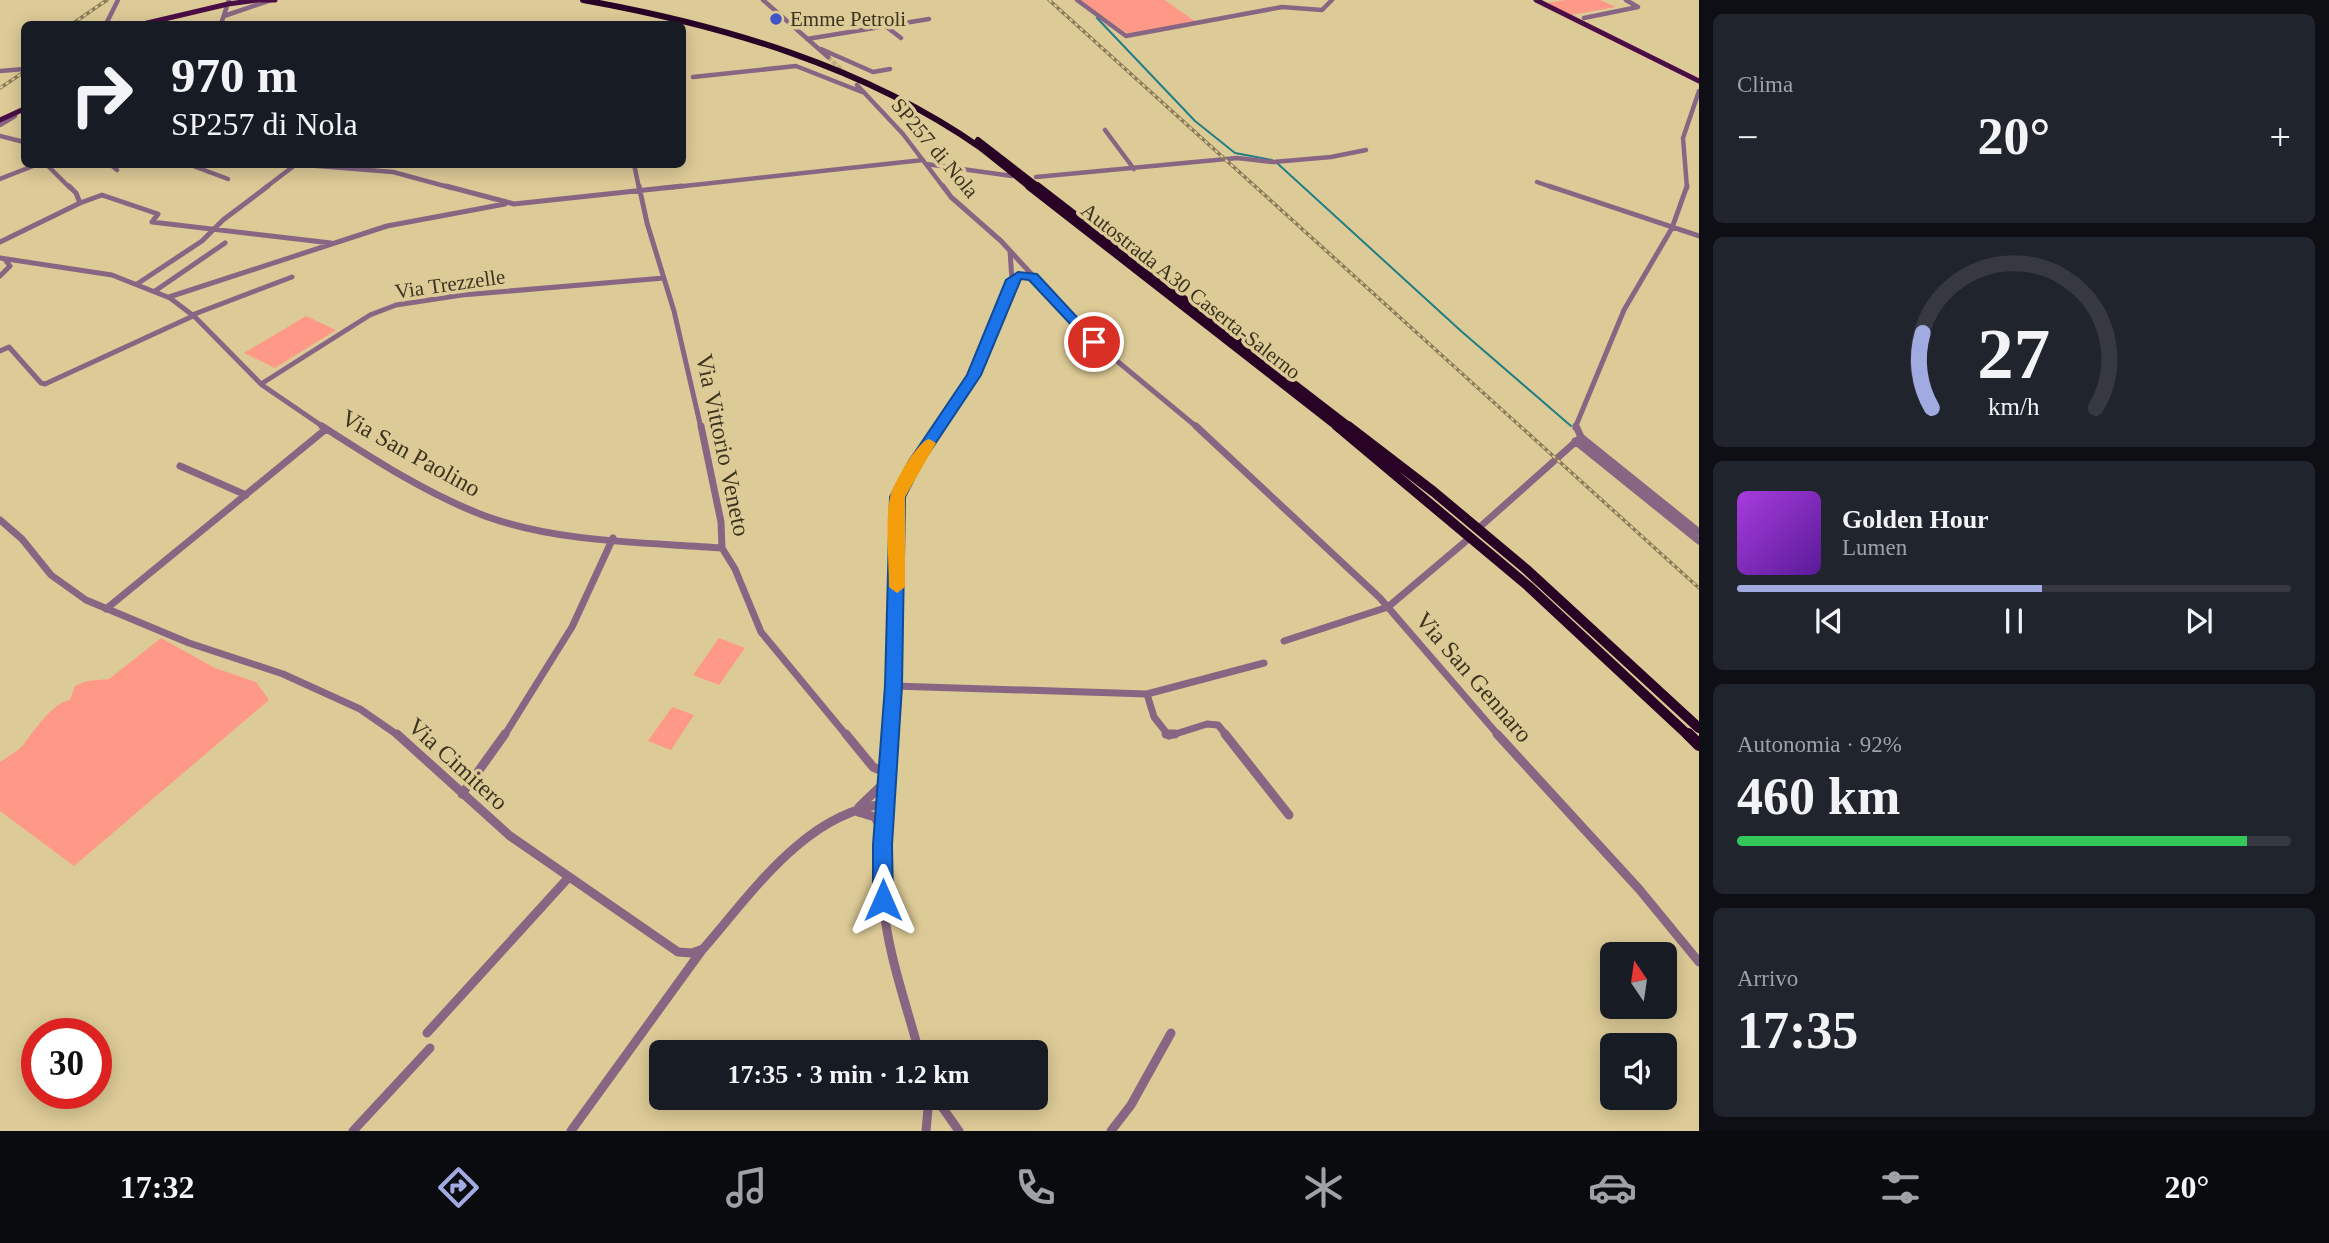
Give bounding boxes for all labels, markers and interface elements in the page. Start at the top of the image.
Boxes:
place label: Emme Petroli [790,7,906,31]
marker: Emme Petroli [768,11,784,27]
text: 970 m [171,48,298,103]
icon: right [56,49,147,140]
text: Clima [1737,72,1793,97]
street label: SP257 di Nola [886,93,984,203]
text: SP257 di Nola [171,106,358,142]
text: 20° [1978,108,2050,165]
text: − [1737,116,1758,158]
text: + [2270,116,2291,158]
street label: Autostrada A30 Caserta-Salerno [1077,198,1305,384]
street label: Via Trezzelle [393,264,507,304]
pin [1064,312,1124,372]
text: 27 [1978,314,2050,395]
icon: arrive [1075,323,1113,361]
street label: Via Vittorio Veneto [691,352,755,538]
text: km/h [1988,393,2040,420]
street label: Via San Paolino [337,404,485,502]
text: Golden Hour [1842,505,1989,534]
text: Lumen [1842,535,1907,560]
icon: previous [1810,602,1848,640]
icon: pause [1995,602,2033,640]
icon: next [2180,602,2218,640]
street label: Via San Gennaro [1410,607,1538,747]
street label: Via Cimitero [403,713,513,815]
text: Autonomia · 92% [1737,732,1902,757]
text: 460 km [1737,768,1900,825]
position arrow [846,863,920,937]
north arrow [1600,942,1676,1018]
map controls [1600,942,1677,1110]
text: Arrivo [1737,966,1798,991]
text: 17:35 [1737,1002,1858,1059]
speed limit sign: 30 [21,1018,112,1109]
button: sound [1600,1033,1677,1110]
text: 17:35 · 3 min · 1.2 km [728,1060,969,1089]
icon: directions [434,1163,483,1212]
icon: music [722,1163,771,1212]
icon: phone [1011,1163,1060,1212]
icon: climate [1299,1163,1348,1212]
icon: car [1588,1163,1637,1212]
icon: filters [1876,1163,1925,1212]
text: 17:32 [120,1169,194,1205]
text: 20° [2164,1169,2209,1205]

